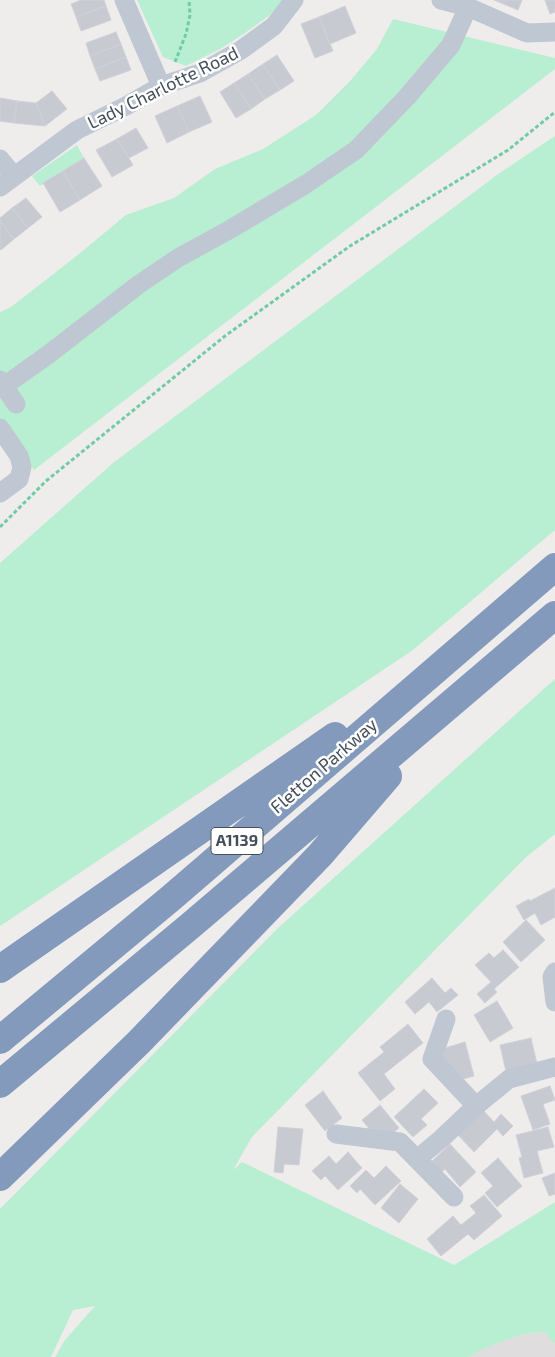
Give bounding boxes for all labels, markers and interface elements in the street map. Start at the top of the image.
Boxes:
street label: Lady Charlotte Road [84,42,242,134]
street label: Fletton Parkway [266,714,382,818]
road number: A1139 [211,828,263,854]

